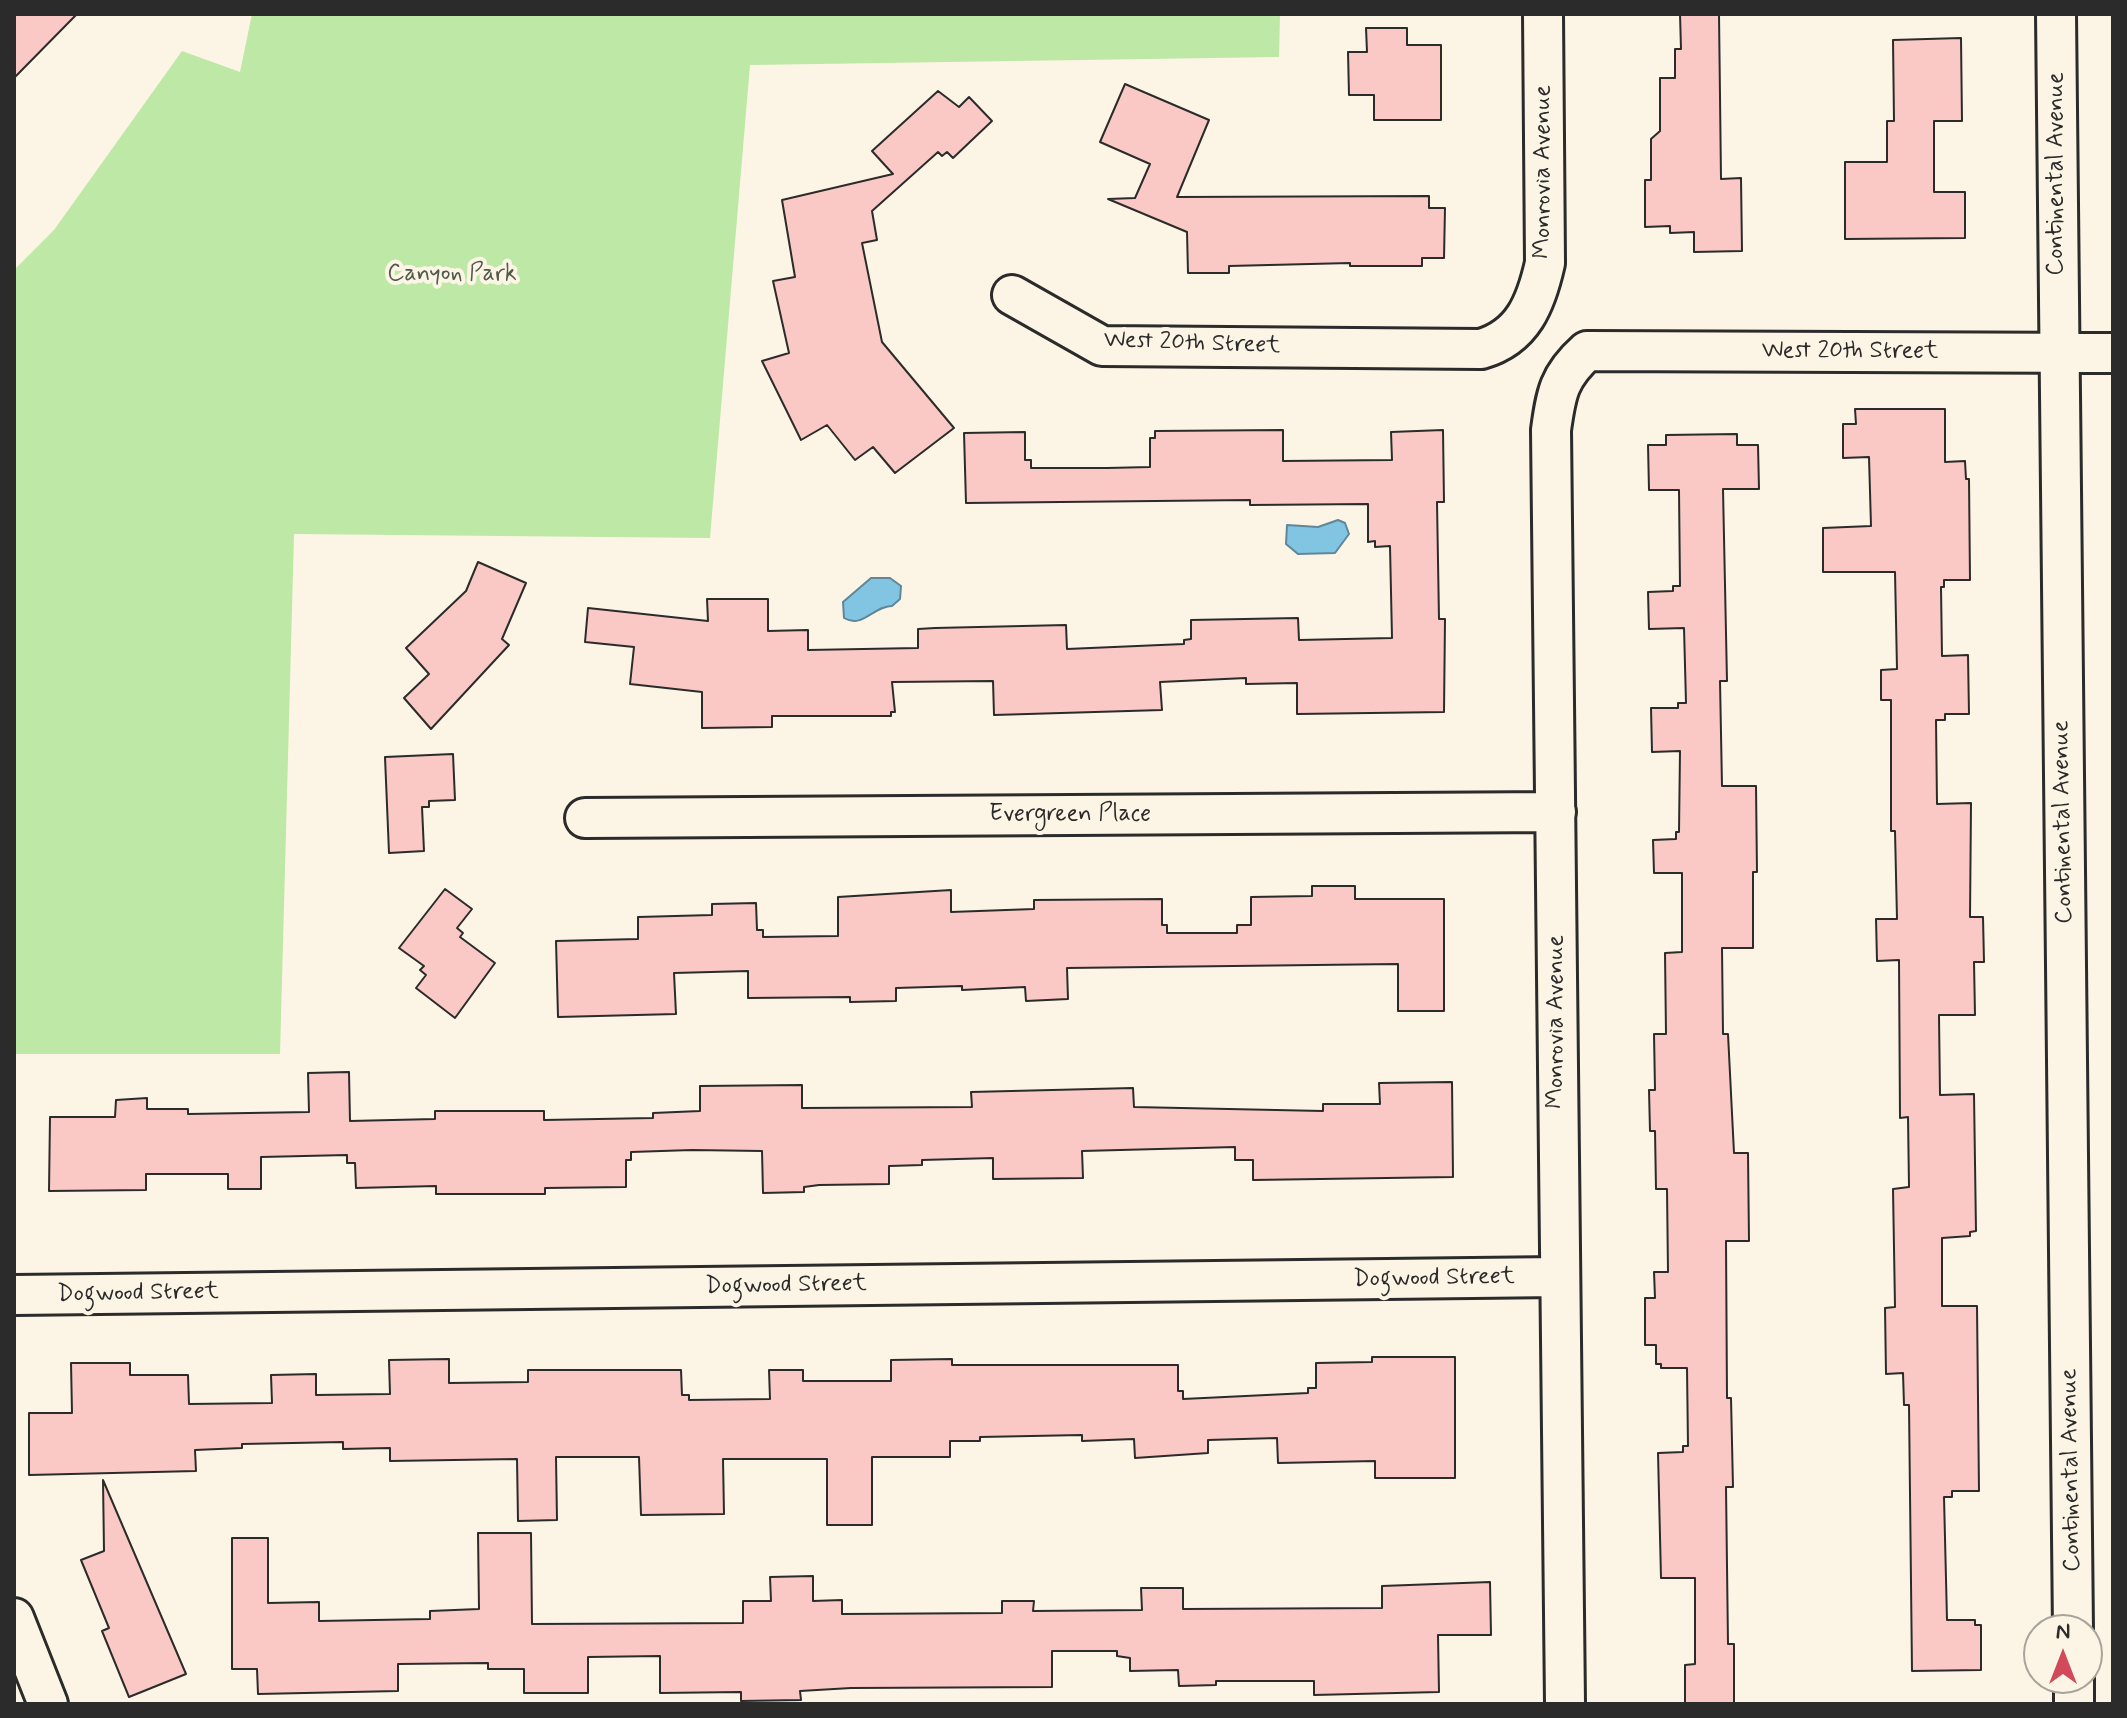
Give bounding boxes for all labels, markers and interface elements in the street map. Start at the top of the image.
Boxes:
street label: Continental Avenue [2043,72,2071,276]
street label: Monrovia Avenue [1530,85,1558,259]
park label: Canyon Park [387,261,517,289]
street label: West 20th Street [1103,327,1281,361]
street label: West 20th Street [1762,338,1938,366]
street label: Continental Avenue [2048,720,2080,924]
street label: Evergreen Place [989,801,1151,829]
street label: Monrovia Avenue [1543,935,1571,1109]
street label: Dogwood Street [1353,1263,1515,1295]
street label: Dogwood Street [705,1270,867,1302]
street label: Dogwood Street [57,1278,219,1310]
street label: Continental Avenue [2056,1368,2088,1572]
north arrow [2023,1614,2103,1694]
text: N [2056,1618,2070,1646]

